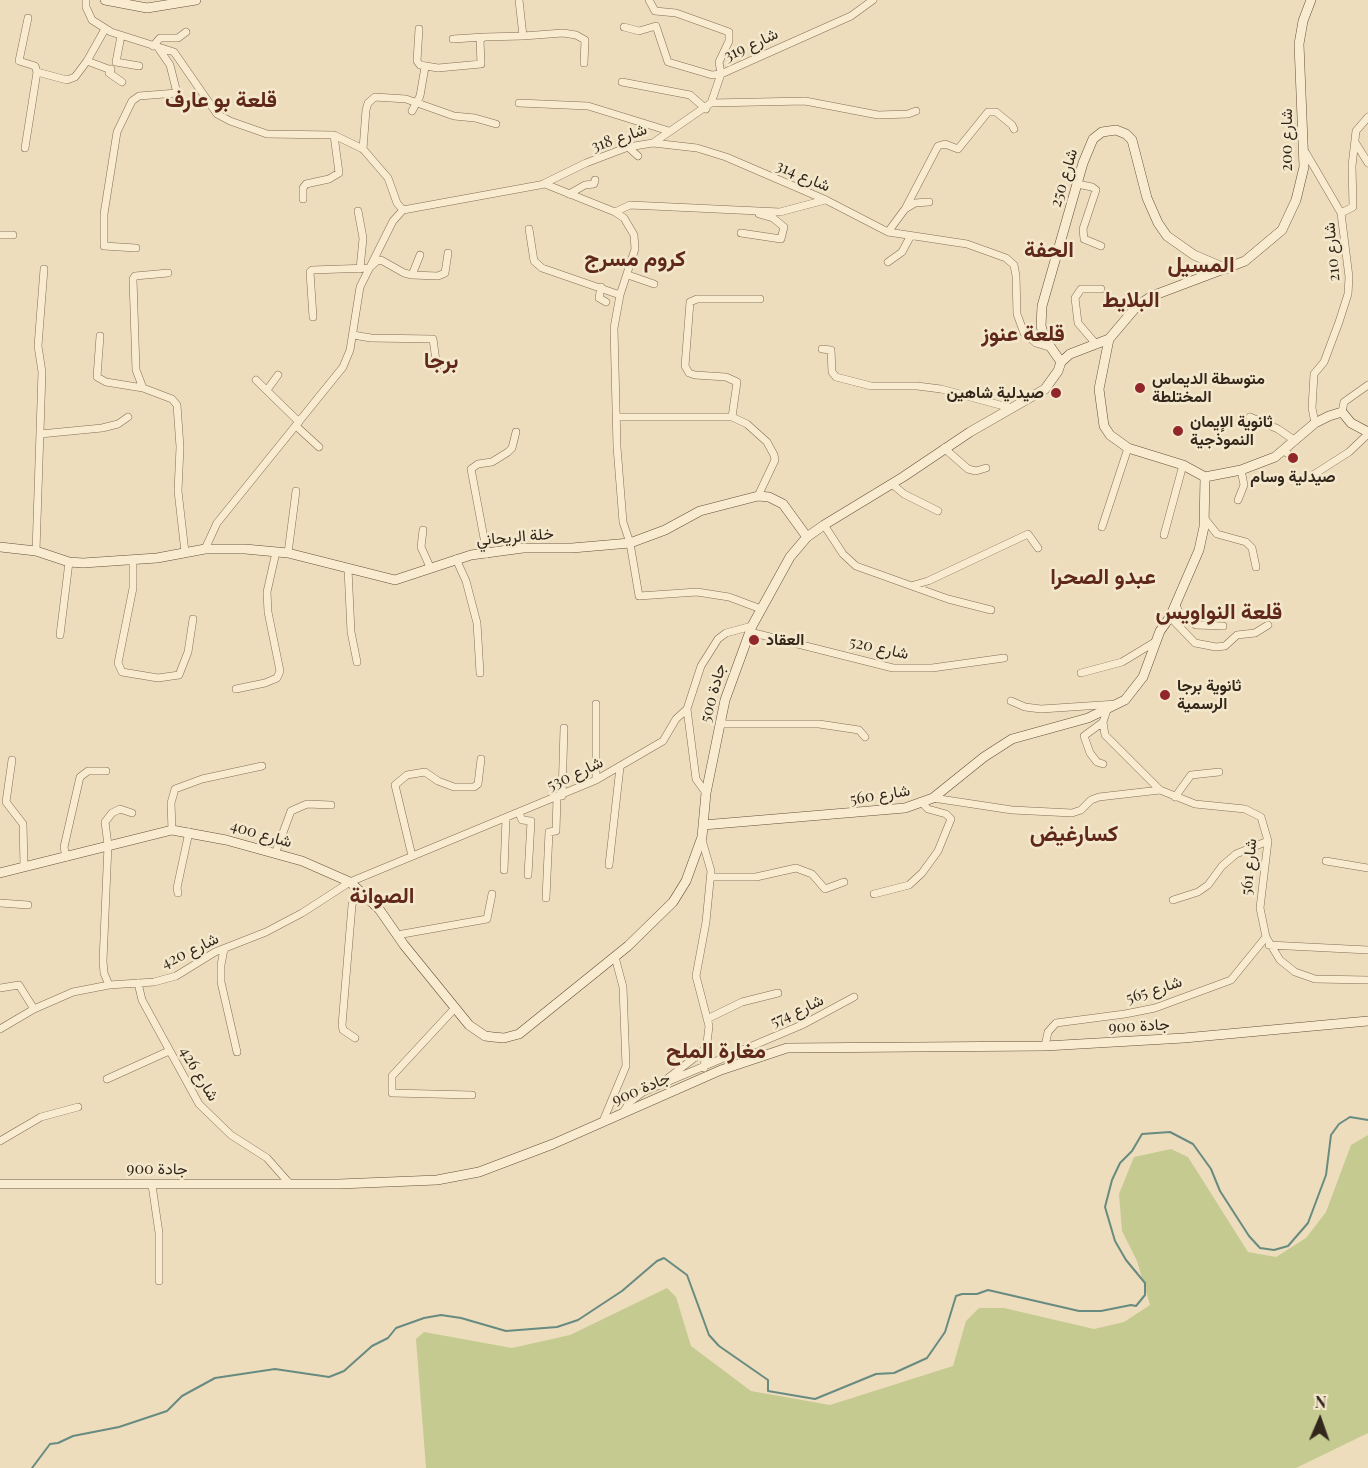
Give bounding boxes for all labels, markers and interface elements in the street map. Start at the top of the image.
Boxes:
street label: شارع 319 [721,24,781,66]
district label: قلعة بو عارف [165,87,277,113]
street label: شارع 200 [1277,108,1297,172]
street label: شارع 318 [589,120,649,156]
street label: شارع 250 [1046,146,1082,210]
street label: شارع 314 [773,156,833,196]
street label: شارع 210 [1320,222,1344,282]
district label: الحفة [1024,237,1074,263]
district label: كروم مسرج [584,246,686,272]
district label: المسيل [1167,252,1235,278]
district label: البلايط [1102,287,1160,313]
district label: قلعة عنوز [981,321,1065,347]
district label: برجا [424,348,458,374]
place label: متوسطة الديماس المختلطة [1152,369,1265,407]
marker: متوسطة الديماس المختلطة [1133,381,1147,395]
place label: صيدلية شاهين [947,383,1044,403]
marker: صيدلية شاهين [1049,386,1063,400]
place label: ثانوية الإيمان النموذجية [1190,412,1273,450]
marker: ثانوية الإيمان النموذجية [1171,424,1185,438]
marker: صيدلية وسام [1286,451,1300,465]
place label: صيدلية وسام [1250,467,1336,487]
street label: خلة الريحاني [476,524,554,550]
district label: عبدو الصحرا [1050,564,1156,590]
district label: قلعة النواويس [1156,599,1282,625]
place label: العقاد [766,630,804,650]
street label: شارع 520 [848,632,910,664]
marker: العقاد [747,633,761,647]
street label: جادة 500 [696,662,730,724]
place label: ثانوية برجا الرسمية [1177,676,1241,714]
marker: ثانوية برجا الرسمية [1158,688,1172,702]
street label: شارع 530 [544,753,606,795]
street label: شارع 560 [849,781,911,809]
street label: شارع 400 [228,816,294,852]
district label: كسارغيض [1030,821,1118,847]
street label: شارع 561 [1237,838,1261,896]
district label: الصوانة [349,883,415,909]
street label: شارع 420 [158,929,222,973]
street label: شارع 565 [1124,972,1184,1008]
street label: شارع 574 [767,990,827,1032]
street label: جادة 900 [1108,1015,1170,1037]
district label: مغارة الملح [666,1038,766,1064]
street label: شارع 426 [175,1043,223,1105]
street label: جادة 900 [609,1068,673,1110]
street label: جادة 900 [126,1159,188,1179]
north arrow [1290,1390,1350,1450]
text: N [1315,1391,1327,1412]

